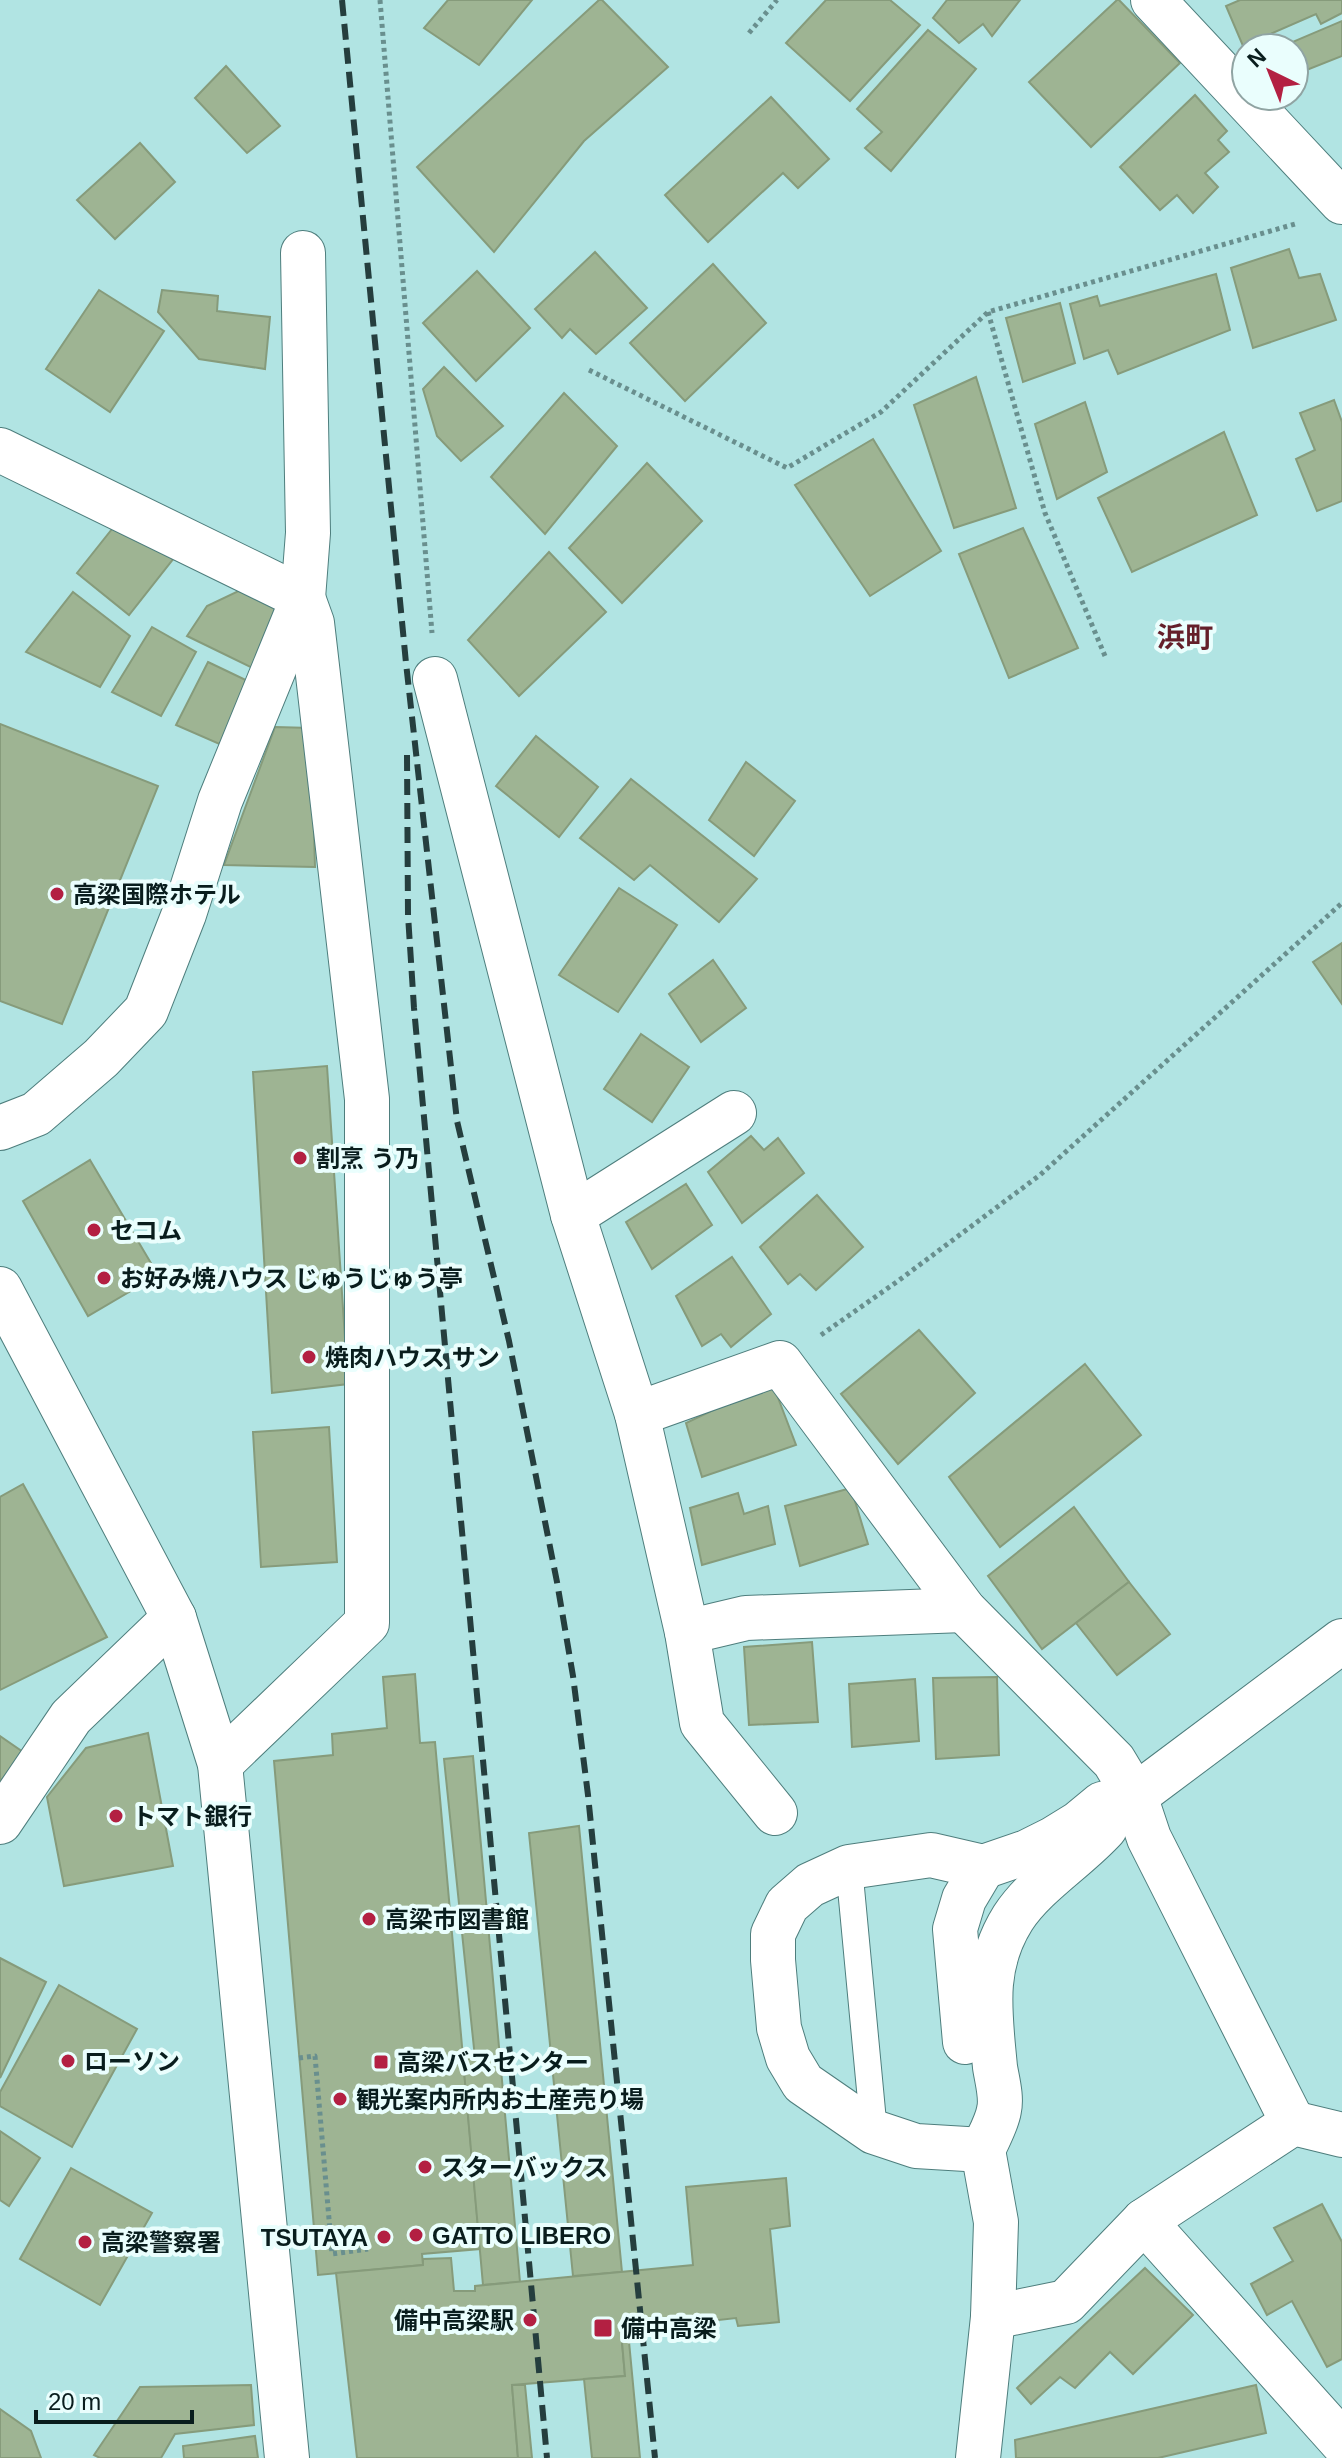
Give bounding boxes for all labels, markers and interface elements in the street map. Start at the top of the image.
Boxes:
north arrow [1230,32,1310,112]
text: N [1242,43,1271,72]
district label: 浜町 [1157,622,1213,653]
place label: 高梁国際ホテル [73,881,241,908]
marker: 高梁国際ホテル [48,885,66,903]
place label: 割烹 う乃 [316,1145,419,1172]
marker: 割烹 う乃 [291,1149,309,1167]
place label: セコム [110,1217,182,1244]
marker: セコム [85,1221,103,1239]
place label: お好み焼ハウス じゅうじゅう亭 [120,1265,463,1292]
marker: お好み焼ハウス じゅうじゅう亭 [95,1269,113,1287]
place label: 焼肉ハウス サン [325,1344,500,1371]
marker: 焼肉ハウス サン [300,1348,318,1366]
place label: トマト銀行 [132,1803,252,1830]
marker: トマト銀行 [107,1807,125,1825]
place label: 高梁市図書館 [385,1906,529,1933]
marker: 高梁市図書館 [360,1910,378,1928]
place label: ローソン [84,2048,180,2075]
place label: 高梁バスセンター [397,2049,589,2076]
marker: ローソン [59,2052,77,2070]
marker: 高梁バスセンター [372,2053,390,2071]
place label: 観光案内所内お土産売り場 [356,2086,644,2113]
marker: 観光案内所内お土産売り場 [331,2090,349,2108]
place label: スターバックス [441,2154,608,2181]
marker: スターバックス [416,2158,434,2176]
place label: GATTO LIBERO [432,2222,611,2249]
place label: TSUTAYA [261,2224,368,2251]
marker: GATTO LIBERO [407,2226,425,2244]
marker: TSUTAYA [375,2228,393,2246]
place label: 高梁警察署 [101,2229,221,2256]
marker: 高梁警察署 [76,2233,94,2251]
place label: 備中高梁駅 [394,2307,514,2334]
marker: 備中高梁駅 [521,2311,539,2329]
place label: 備中高梁 [621,2315,717,2342]
marker: 備中高梁 [592,2317,614,2339]
scale bar [36,2374,192,2424]
text: 20 m [48,2388,101,2415]

